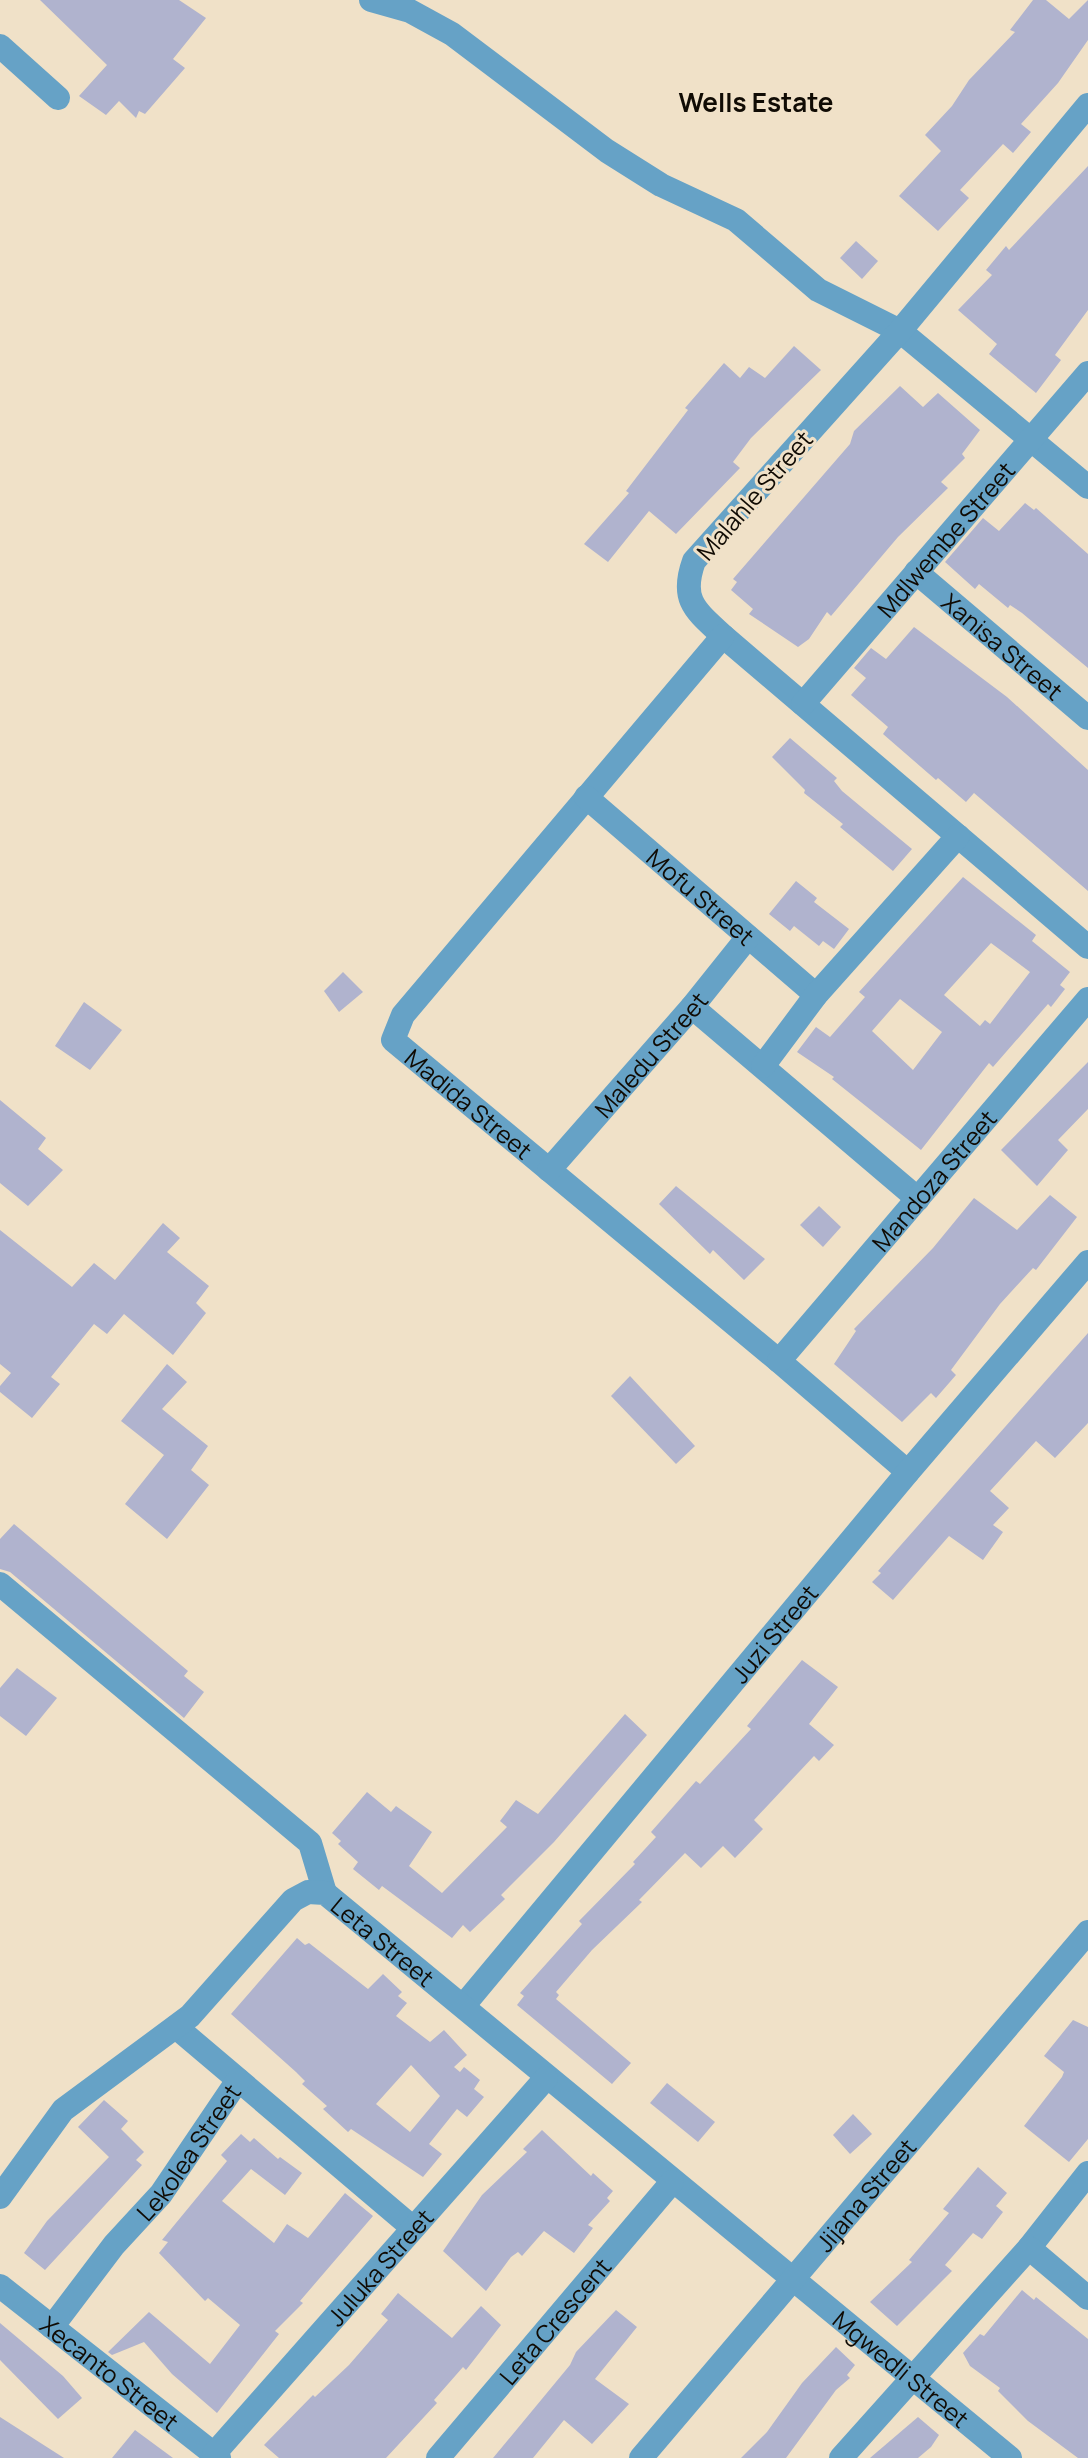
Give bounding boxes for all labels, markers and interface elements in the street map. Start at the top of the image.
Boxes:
district label: Wells Estate [678,84,834,120]
street label: Malahle Street [689,423,819,567]
street label: Mdlwembe Street [869,454,1022,624]
street label: Xanisa Street [935,585,1070,707]
street label: Mofu Street [640,840,762,952]
street label: Maledu Street [586,984,715,1124]
street label: Madida Street [399,1041,540,1166]
street label: Mandoza Street [864,1102,1003,1258]
street label: Juzi Street [723,1577,825,1689]
street label: Leta Street [325,1889,442,1993]
street label: Lekolea Street [128,2077,247,2227]
street label: Jijana Street [807,2131,923,2258]
street label: Juluka Street [319,2201,440,2332]
street label: Leta Crescent [491,2250,618,2391]
street label: Mgwedli Street [827,2303,977,2435]
street label: Xecanto Street [34,2308,186,2437]

